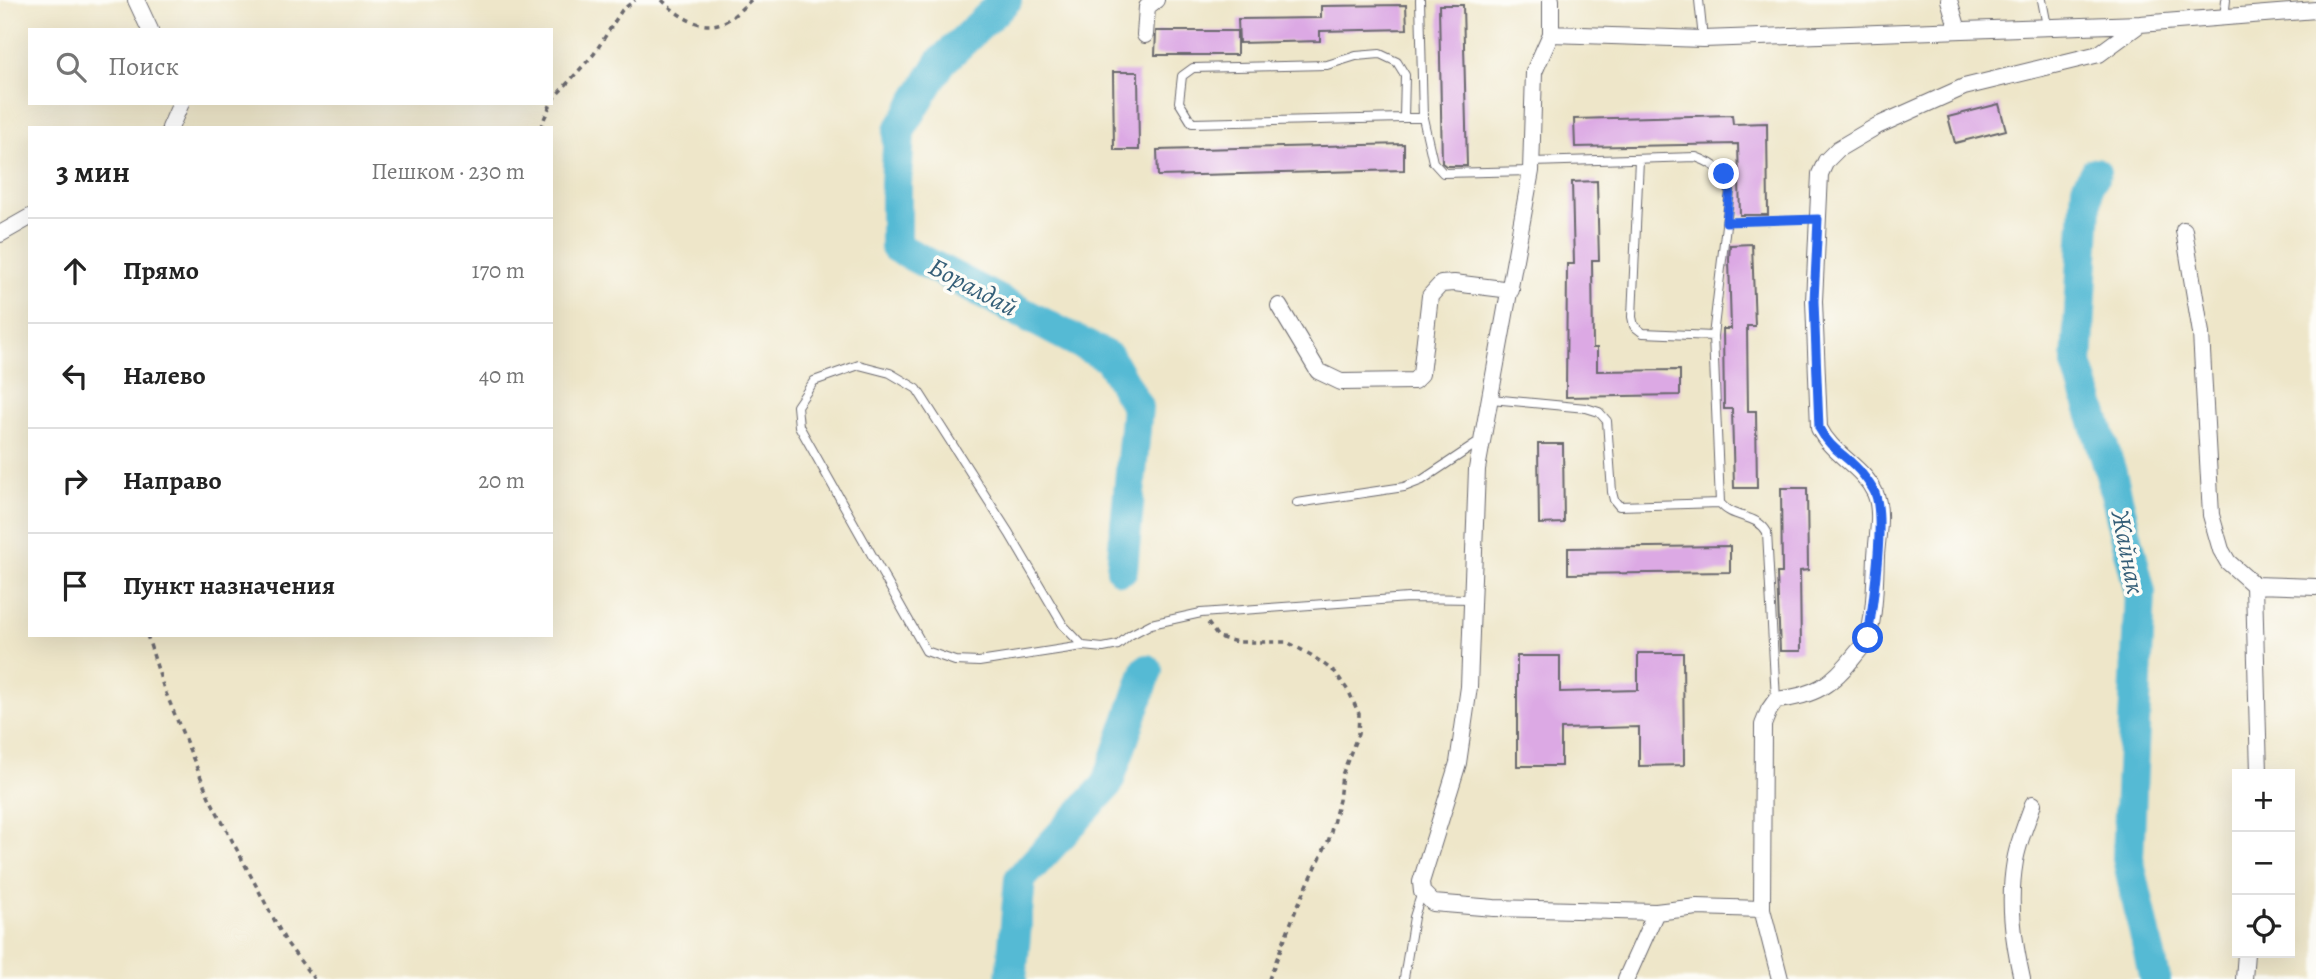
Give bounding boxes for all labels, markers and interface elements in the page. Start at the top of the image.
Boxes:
search box [28,28,553,105]
icon: search [52,48,90,86]
text: Поиск [108,49,179,84]
text: 3 мин [56,152,130,192]
text: Пешком · 230 m [371,156,525,187]
route end [1708,158,1739,189]
water label: Боралдай [922,249,1024,325]
icon: ahead [56,252,94,290]
text: Прямо [123,253,199,288]
text: 170 m [472,255,525,286]
icon: left [56,357,94,395]
text: Налево [123,358,206,393]
text: 40 m [479,360,525,391]
icon: right [56,462,94,500]
text: Направо [123,463,222,498]
text: 20 m [478,465,525,496]
water label: Жайнак [2103,506,2153,597]
icon: arrive [56,567,94,605]
text: Пункт назначения [123,568,335,603]
route start [1852,622,1883,653]
map controls [2232,769,2295,958]
button: + [2232,769,2295,832]
button: − [2232,832,2295,895]
button: locate [2232,895,2295,958]

